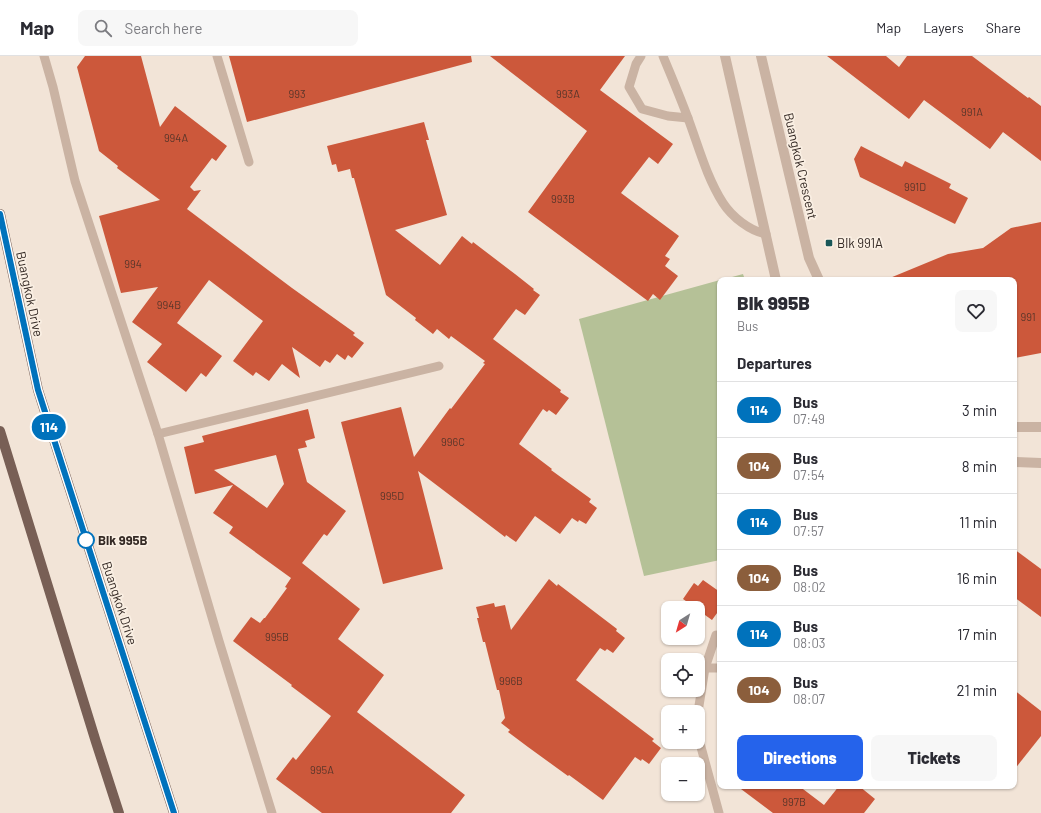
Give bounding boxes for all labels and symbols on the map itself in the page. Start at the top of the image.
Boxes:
house number: 993 [288,87,306,100]
house number: 993A [556,87,580,100]
house number: 991A [961,105,983,118]
street label: Buangkok Crescent [781,111,821,221]
house number: 994A [164,131,188,144]
house number: 991D [904,180,926,193]
house number: 993B [551,192,575,205]
place label: Blk 991A [837,235,883,251]
marker: Blk 991A [824,238,834,248]
street label: Buangkok Drive [13,250,47,338]
house number: 994 [124,257,142,270]
house number: 994B [157,298,181,311]
house number: 991 [1020,310,1036,323]
line badge: 114 [26,414,72,440]
house number: 996C [441,435,465,448]
house number: 995D [380,489,404,502]
marker: Blk 995B [77,531,95,549]
place label: Blk 995B [98,532,148,548]
street label: Buangkok Drive [99,559,141,647]
north arrow [661,601,705,645]
house number: 995B [265,630,289,643]
house number: 996B [499,674,523,687]
house number: 995A [310,763,334,776]
house number: 997B [782,795,806,808]

